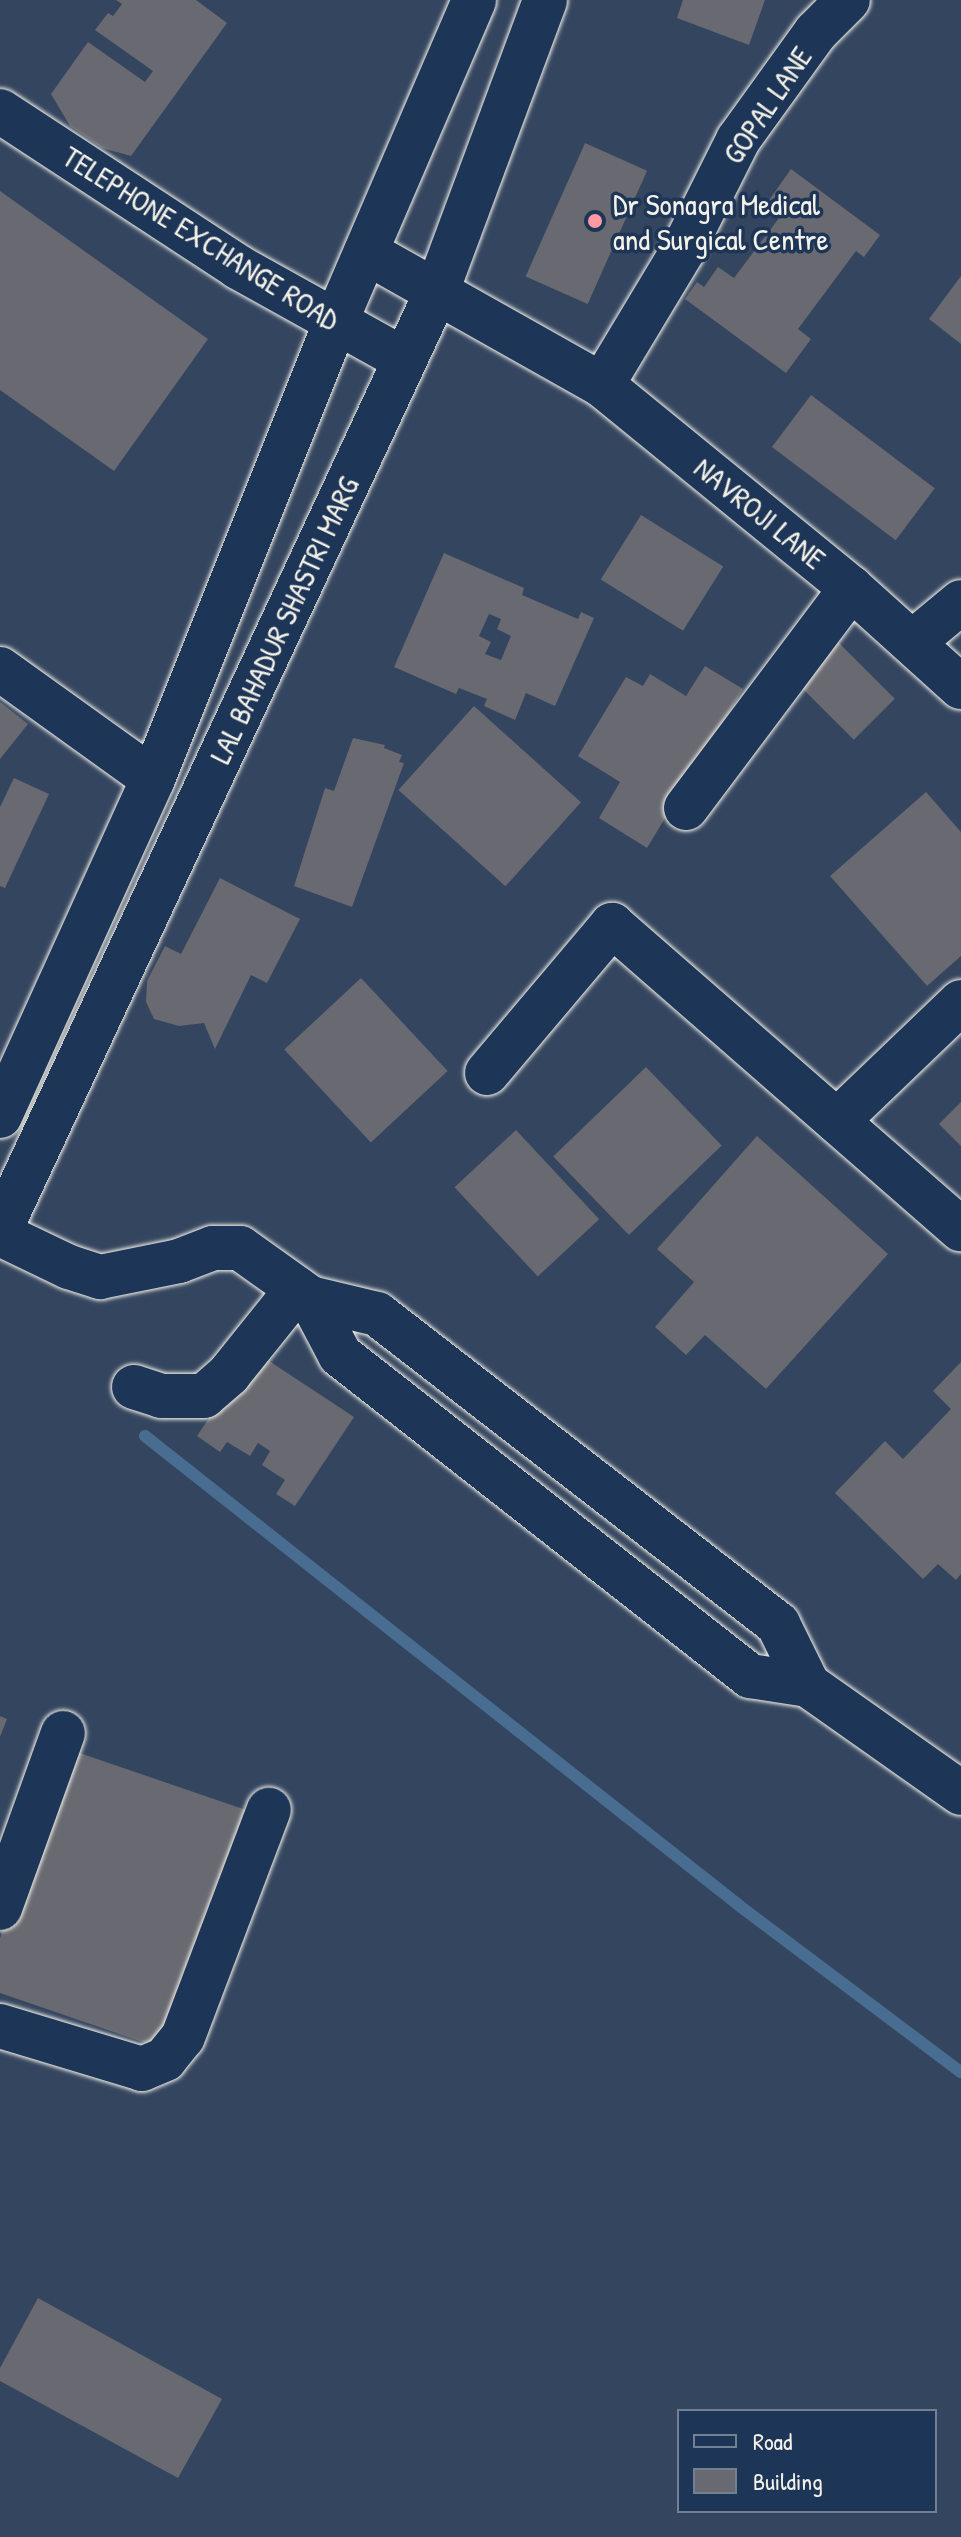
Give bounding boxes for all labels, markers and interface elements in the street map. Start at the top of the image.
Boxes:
street label: GOPAL LANE [715,40,819,170]
street label: TELEPHONE EXCHANGE ROAD [56,138,346,338]
place label: Dr Sonagra Medical and Surgical Centre [613,186,828,256]
marker: Dr Sonagra Medical and Surgical Centre [584,210,606,232]
street label: NAVROJI LANE [687,449,833,577]
street label: LAL BAHADUR SHASTRI MARG [202,471,366,769]
legend [677,2409,937,2513]
text: Road [753,2425,792,2457]
text: Building [753,2465,823,2497]

